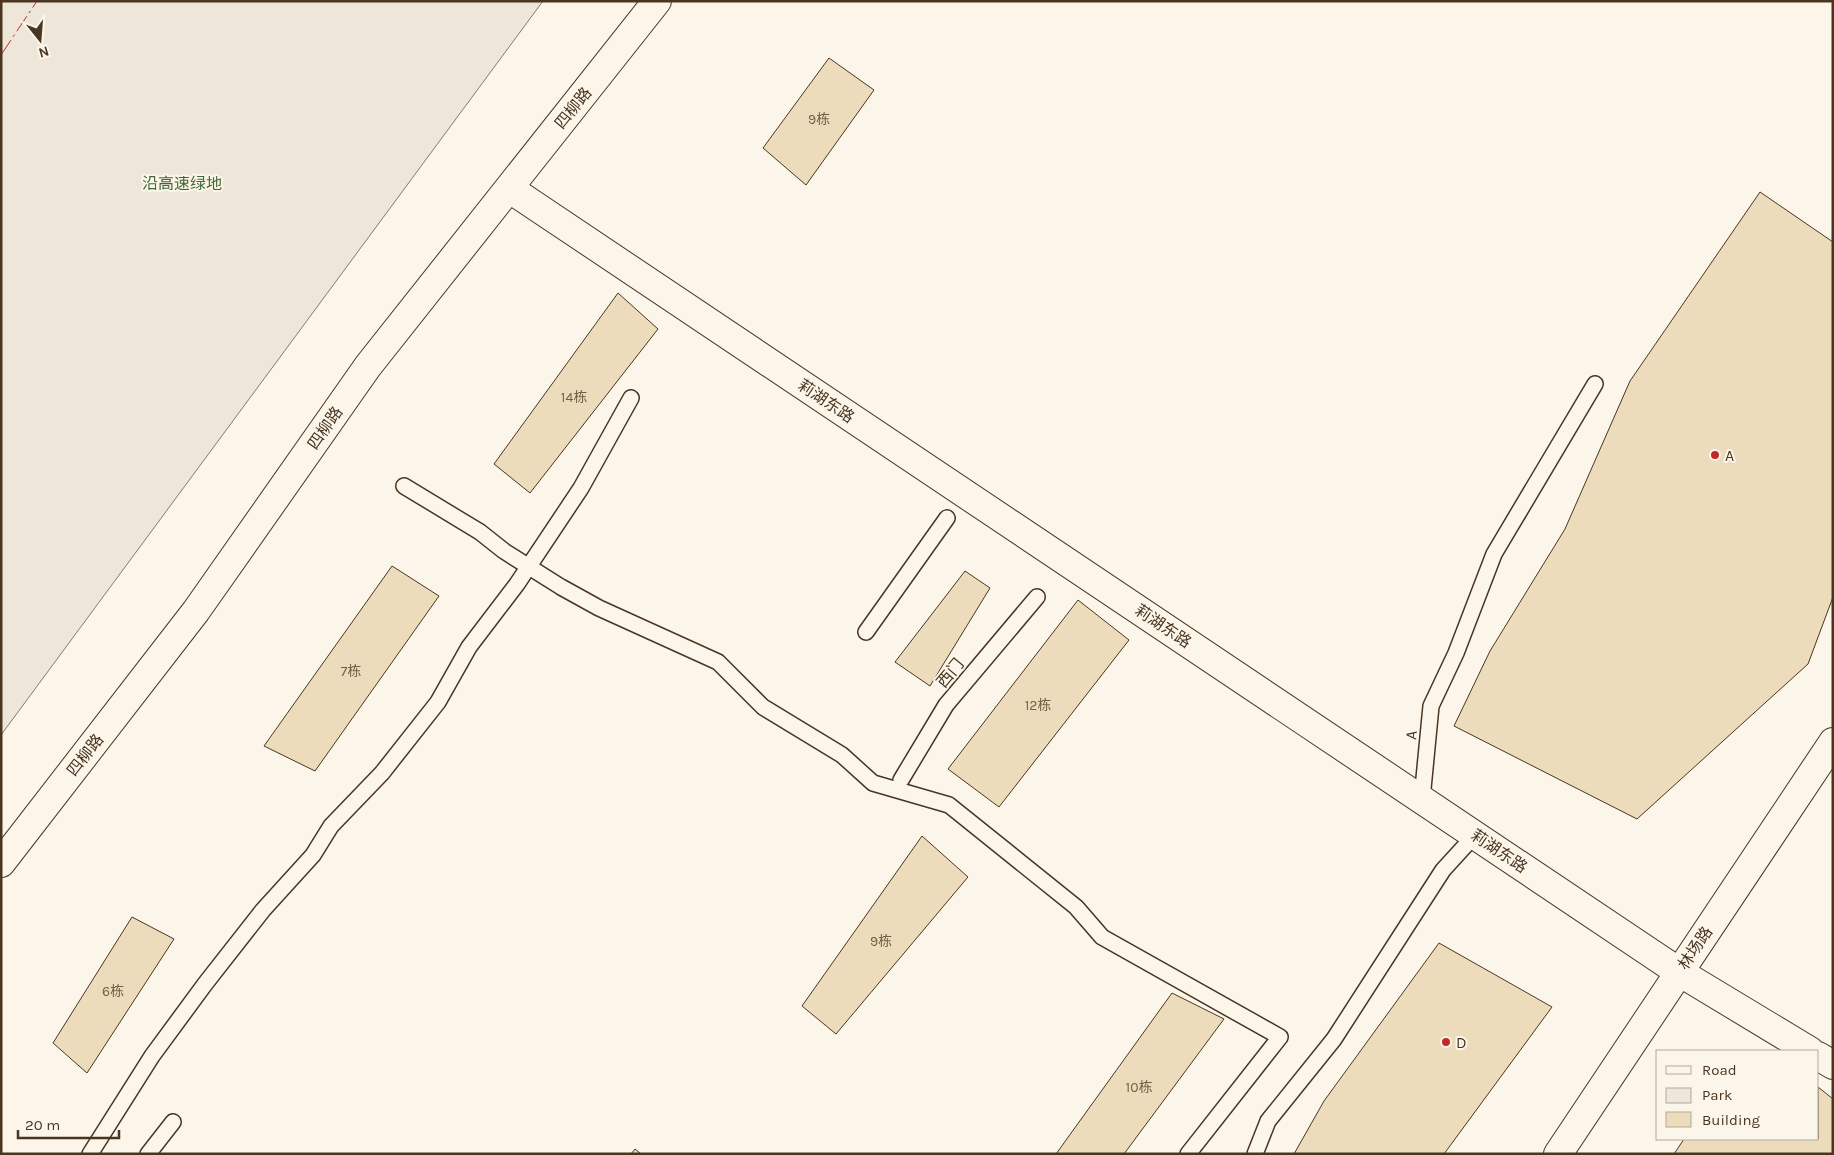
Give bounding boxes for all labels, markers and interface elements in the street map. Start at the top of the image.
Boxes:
north arrow [15,15,65,65]
text: N [36,42,51,62]
street label: 四柳路 [551,83,595,133]
house number: 9栋 [808,111,830,128]
park label: 沿高速绿地 [142,174,222,193]
street label: 莉湖东路 [794,375,858,427]
house number: 14栋 [561,389,587,406]
street label: 四柳路 [303,403,347,453]
place label: A [1725,446,1734,465]
marker: A [1709,449,1721,461]
street label: 莉湖东路 [1131,600,1195,652]
street label: 西门 [932,655,968,691]
house number: 7栋 [341,663,361,680]
house number: 12栋 [1025,697,1051,714]
street label: A [1401,729,1421,741]
street label: 四柳路 [63,730,107,780]
street label: 莉湖东路 [1467,825,1531,877]
street label: 林场路 [1674,923,1716,973]
house number: 9栋 [870,933,892,950]
house number: 6栋 [102,983,124,1000]
place label: D [1456,1033,1467,1052]
marker: D [1440,1036,1452,1048]
legend [1656,1050,1819,1140]
text: Road [1702,1061,1737,1079]
house number: 10栋 [1126,1079,1152,1096]
text: Park [1702,1086,1732,1104]
scale bar [18,1108,119,1140]
text: Building [1702,1111,1760,1129]
text: 20 m [25,1116,60,1134]

